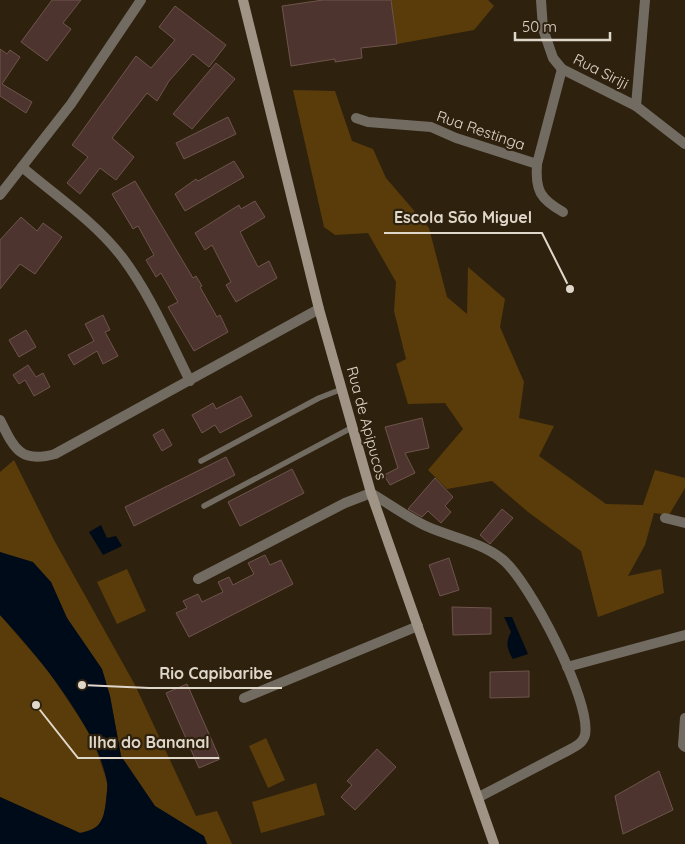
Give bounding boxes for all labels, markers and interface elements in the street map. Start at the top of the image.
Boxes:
scale bar [515,10,610,42]
text: 50 m [522,17,557,36]
street label: Rua Siriji [570,49,632,93]
street label: Rua Restinga [434,106,528,154]
callout: Escola São Miguel [384,202,542,233]
text: Escola São Miguel [394,207,532,227]
street label: Rua de Apipucos [343,364,391,482]
callout: Rio Capibaribe [149,657,282,688]
text: Rio Capibaribe [159,663,273,683]
callout: Ilha do Bananal [78,727,219,758]
text: Ilha do Bananal [88,732,210,752]

